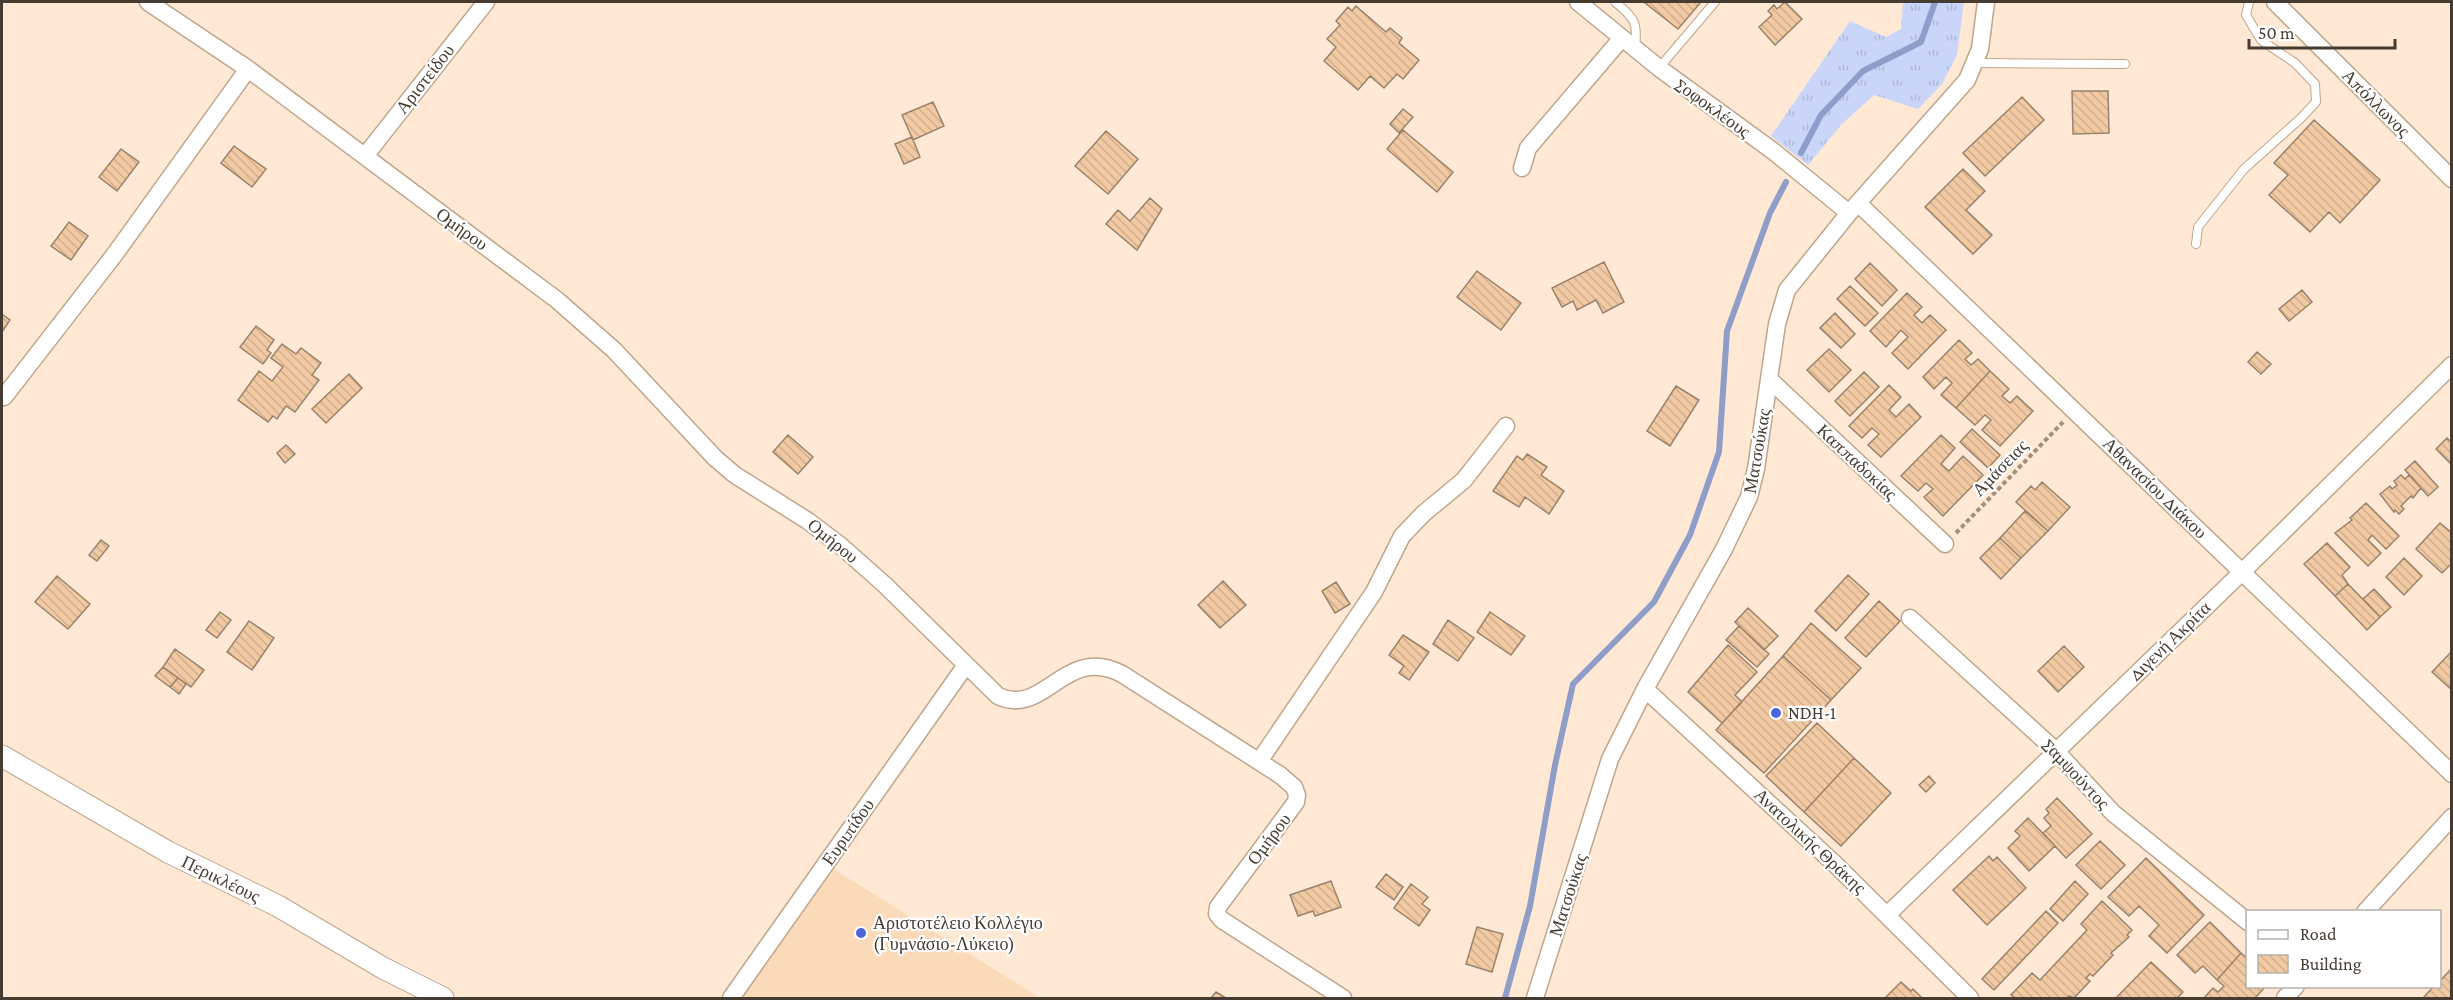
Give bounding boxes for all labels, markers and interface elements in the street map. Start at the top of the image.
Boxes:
scale bar [2249,12,2394,50]
text: 50 m [2258,23,2295,43]
street label: Αριστείδου [392,40,458,118]
street label: Απόλλωνος [2338,65,2414,141]
street label: Σοφοκλέους [1672,74,1754,142]
street label: Ομήρου [432,204,492,254]
street label: Ματσούκας [1740,407,1774,495]
street label: Καππαδοκίας [1813,420,1901,504]
street label: Αθανασίου Διάκου [2099,433,2211,543]
street label: Αμάσειας [1968,436,2032,500]
street label: Ομήρου [804,515,862,567]
street label: Διγενή Ακρίτα [2125,597,2215,685]
place label: NDH-1 [1788,703,1836,723]
marker: NDH-1 [1769,706,1783,720]
street label: Σαμψούντος [2039,735,2113,813]
street label: Ανατολικής Θράκης [1750,784,1870,898]
street label: Ευριπίδου [818,795,878,869]
street label: Ομήρου [1243,809,1295,869]
street label: Περικλέους [179,851,263,907]
street label: Ματσούκας [1545,851,1591,939]
legend [2246,910,2441,988]
place label: Αριστοτέλειο Κολλέγιο (Γυμνάσιο-Λύκειο) [873,913,1043,955]
text: Road [2300,924,2337,944]
marker: Αριστοτέλειο Κολλέγιο (Γυμνάσιο-Λύκειο) [854,926,868,940]
text: Building [2300,954,2362,974]

